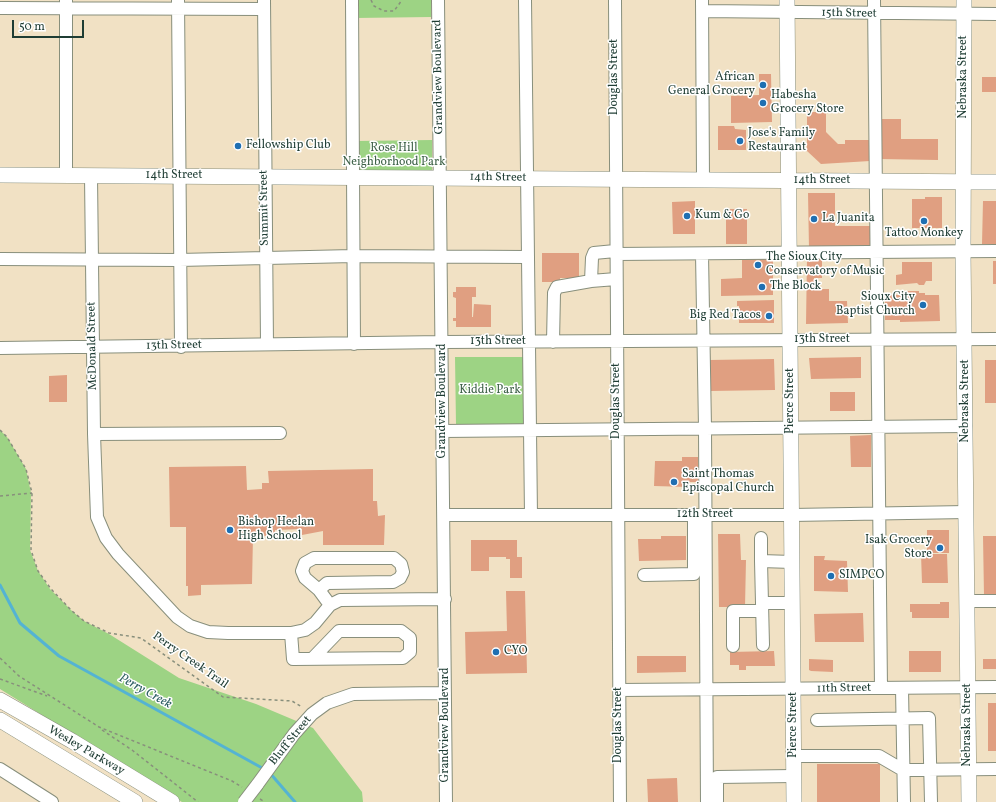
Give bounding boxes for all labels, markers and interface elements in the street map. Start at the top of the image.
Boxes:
street label: 15th Street [821,6,877,22]
scale bar [14,12,86,38]
text: 50 m [19,19,45,35]
street label: Grandview Boulevard [431,19,447,135]
street label: Nebraska Street [957,35,971,119]
street label: Douglas Street [608,39,622,115]
place label: African General Grocery [668,71,755,99]
marker: African General Grocery [758,80,768,90]
place label: Habesha Grocery Store [771,89,844,117]
marker: Habesha Grocery Store [758,98,768,108]
place label: Jose's Family Restaurant [748,127,815,155]
marker: Jose's Family Restaurant [735,136,745,146]
place label: Fellowship Club [246,139,330,153]
marker: Fellowship Club [233,141,243,151]
park label: Rose Hill Neighborhood Park [342,142,446,170]
street label: 14th Street [145,169,203,183]
street label: Summit Street [257,170,273,246]
street label: 14th Street [469,170,527,186]
street label: 14th Street [793,174,851,188]
place label: Kum & Go [695,209,749,223]
marker: Kum & Go [682,211,692,221]
place label: La Juanita [822,212,875,226]
marker: La Juanita [809,214,819,224]
marker: Tattoo Monkey [919,216,929,226]
place label: Tattoo Monkey [885,227,963,241]
place label: The Sioux City Conservatory of Music [766,251,884,279]
marker: The Sioux City Conservatory of Music [753,260,763,270]
place label: The Block [770,280,821,294]
marker: The Block [757,282,767,292]
place label: Sioux City Baptist Church [836,291,915,319]
marker: Sioux City Baptist Church [918,300,928,310]
street label: McDonald Street [85,301,101,391]
place label: Big Red Tacos [689,309,761,323]
marker: Big Red Tacos [764,311,774,321]
street label: 13th Street [794,333,850,347]
street label: 13th Street [470,335,526,349]
street label: 13th Street [146,338,202,354]
street label: Grandview Boulevard [436,344,450,458]
street label: Nebraska Street [959,359,973,443]
street label: Douglas Street [610,363,624,439]
street label: Pierce Street [784,368,798,434]
park label: Kiddie Park [459,384,521,398]
place label: Saint Thomas Episcopal Church [682,468,774,496]
marker: Saint Thomas Episcopal Church [669,477,679,487]
street label: 12th Street [677,508,733,522]
place label: Bishop Heelan High School [238,516,314,544]
marker: Bishop Heelan High School [225,525,235,535]
place label: Isak Grocery Store [865,534,932,562]
marker: Isak Grocery Store [935,543,945,553]
place label: SIMPCO [839,569,884,583]
marker: SIMPCO [826,571,836,581]
street label: Perry Creek Trail [149,629,231,693]
place label: CYO [504,645,527,659]
marker: CYO [491,647,501,657]
street label: Grandview Boulevard [439,668,453,782]
water label: Perry Creek [116,671,174,713]
street label: 11th Street [817,681,871,697]
street label: Nebraska Street [961,683,975,767]
street label: Douglas Street [612,687,626,763]
street label: Pierce Street [787,692,801,758]
street label: Bluff Street [267,713,315,769]
street label: Wesley Parkway [45,723,127,779]

